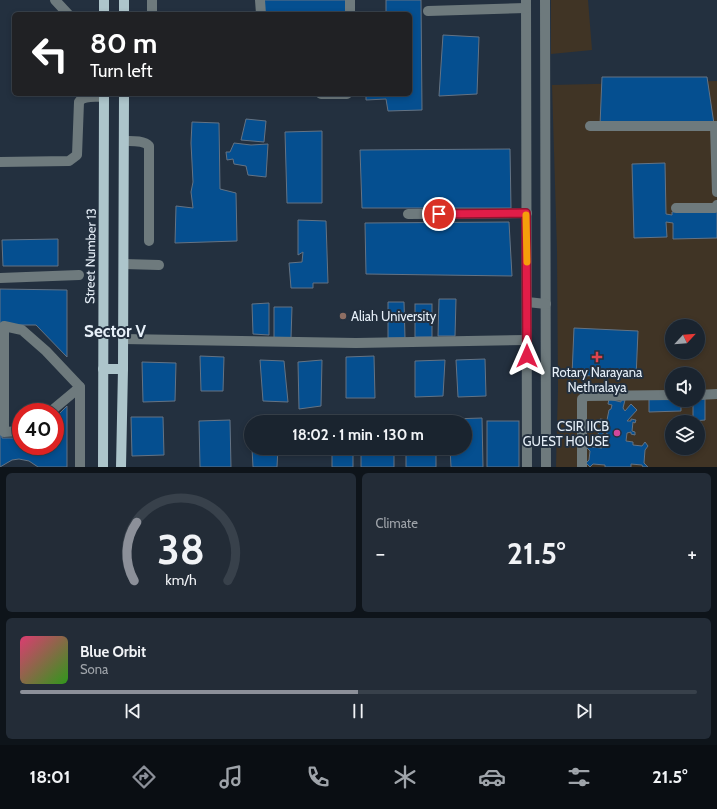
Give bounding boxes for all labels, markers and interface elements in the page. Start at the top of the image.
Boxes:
text: 80 m [90,26,157,60]
icon: left [24,28,76,80]
text: Turn left [90,60,153,82]
pin [422,197,456,231]
icon: arrive [428,203,450,225]
street label: Street Number 13 [81,208,99,304]
place label: Aliah University [351,308,437,324]
marker: Aliah University [338,311,348,321]
north arrow [665,319,705,359]
map controls [665,319,705,455]
district label: Sector V [84,321,146,341]
position arrow [506,335,548,377]
marker: Rotary Narayana Nethralaya [591,351,603,363]
place label: Rotary Narayana Nethralaya [552,364,643,395]
button: sound [665,367,705,407]
speed limit sign: 40 [12,403,64,455]
button: layers [665,415,705,455]
place label: CSIR IICB GUEST HOUSE [523,418,609,449]
text: 18:02 · 1 min · 130 m [292,426,424,444]
marker: CSIR IICB GUEST HOUSE [612,428,622,438]
text: Climate [376,515,418,531]
text: 38 [157,523,205,573]
text: 21.5° [507,535,565,572]
text: − [376,540,385,567]
text: + [687,540,697,567]
text: km/h [165,570,196,588]
text: Blue Orbit [80,643,146,661]
text: Sona [80,661,108,677]
icon: previous [122,700,144,722]
icon: pause [347,700,369,722]
icon: next [573,700,595,722]
icon: directions [130,763,158,791]
icon: music [217,763,245,791]
icon: phone [304,763,332,791]
icon: climate [391,763,419,791]
icon: car [478,763,506,791]
icon: filters [565,763,593,791]
text: 18:01 [30,766,70,788]
text: 21.5° [652,766,687,788]

